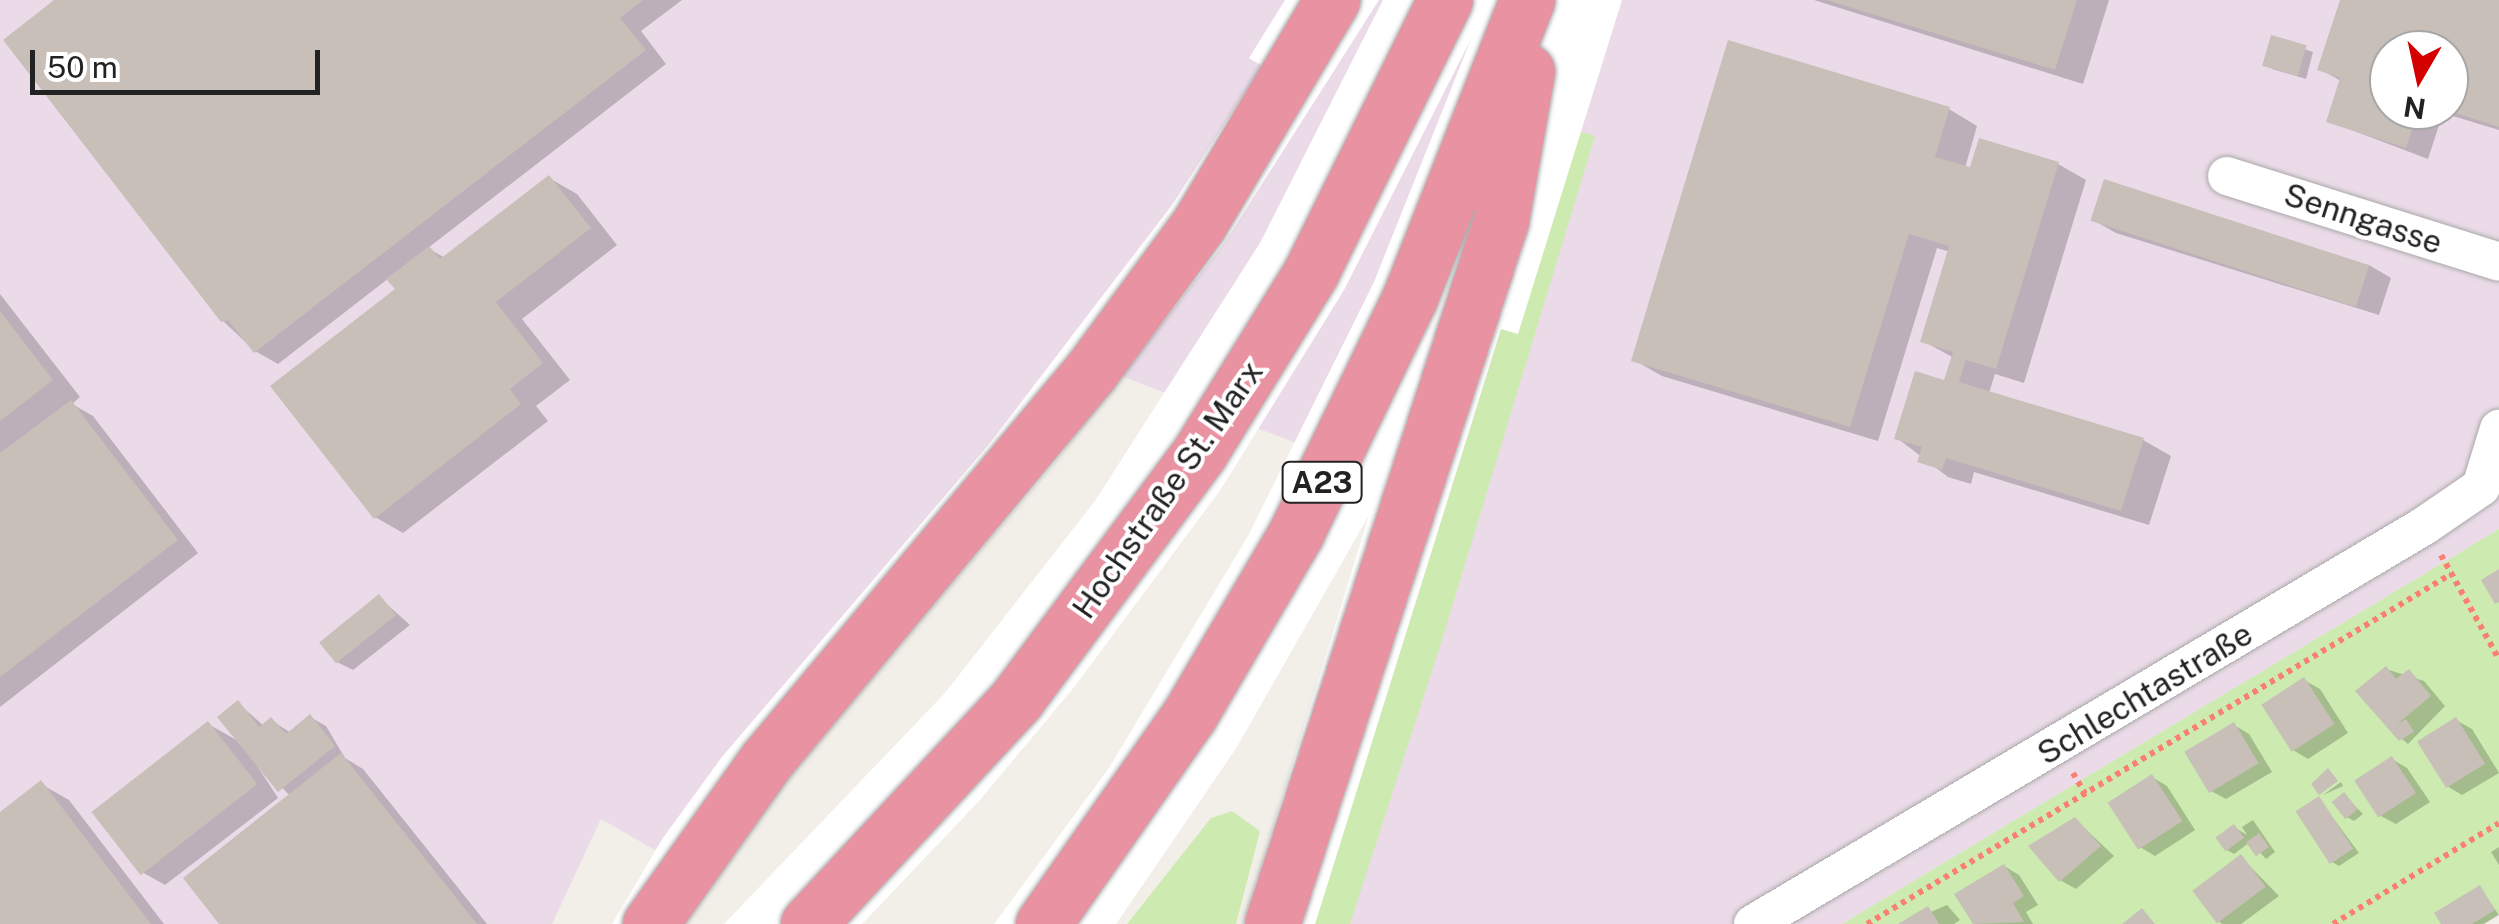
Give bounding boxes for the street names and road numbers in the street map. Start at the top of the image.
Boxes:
street label: Senngasse [2279,175,2447,263]
street label: Hochstraße St. Marx [1065,354,1271,626]
road number: A23 [1280,457,1364,507]
street label: Schlechtastraße [2031,615,2259,773]

